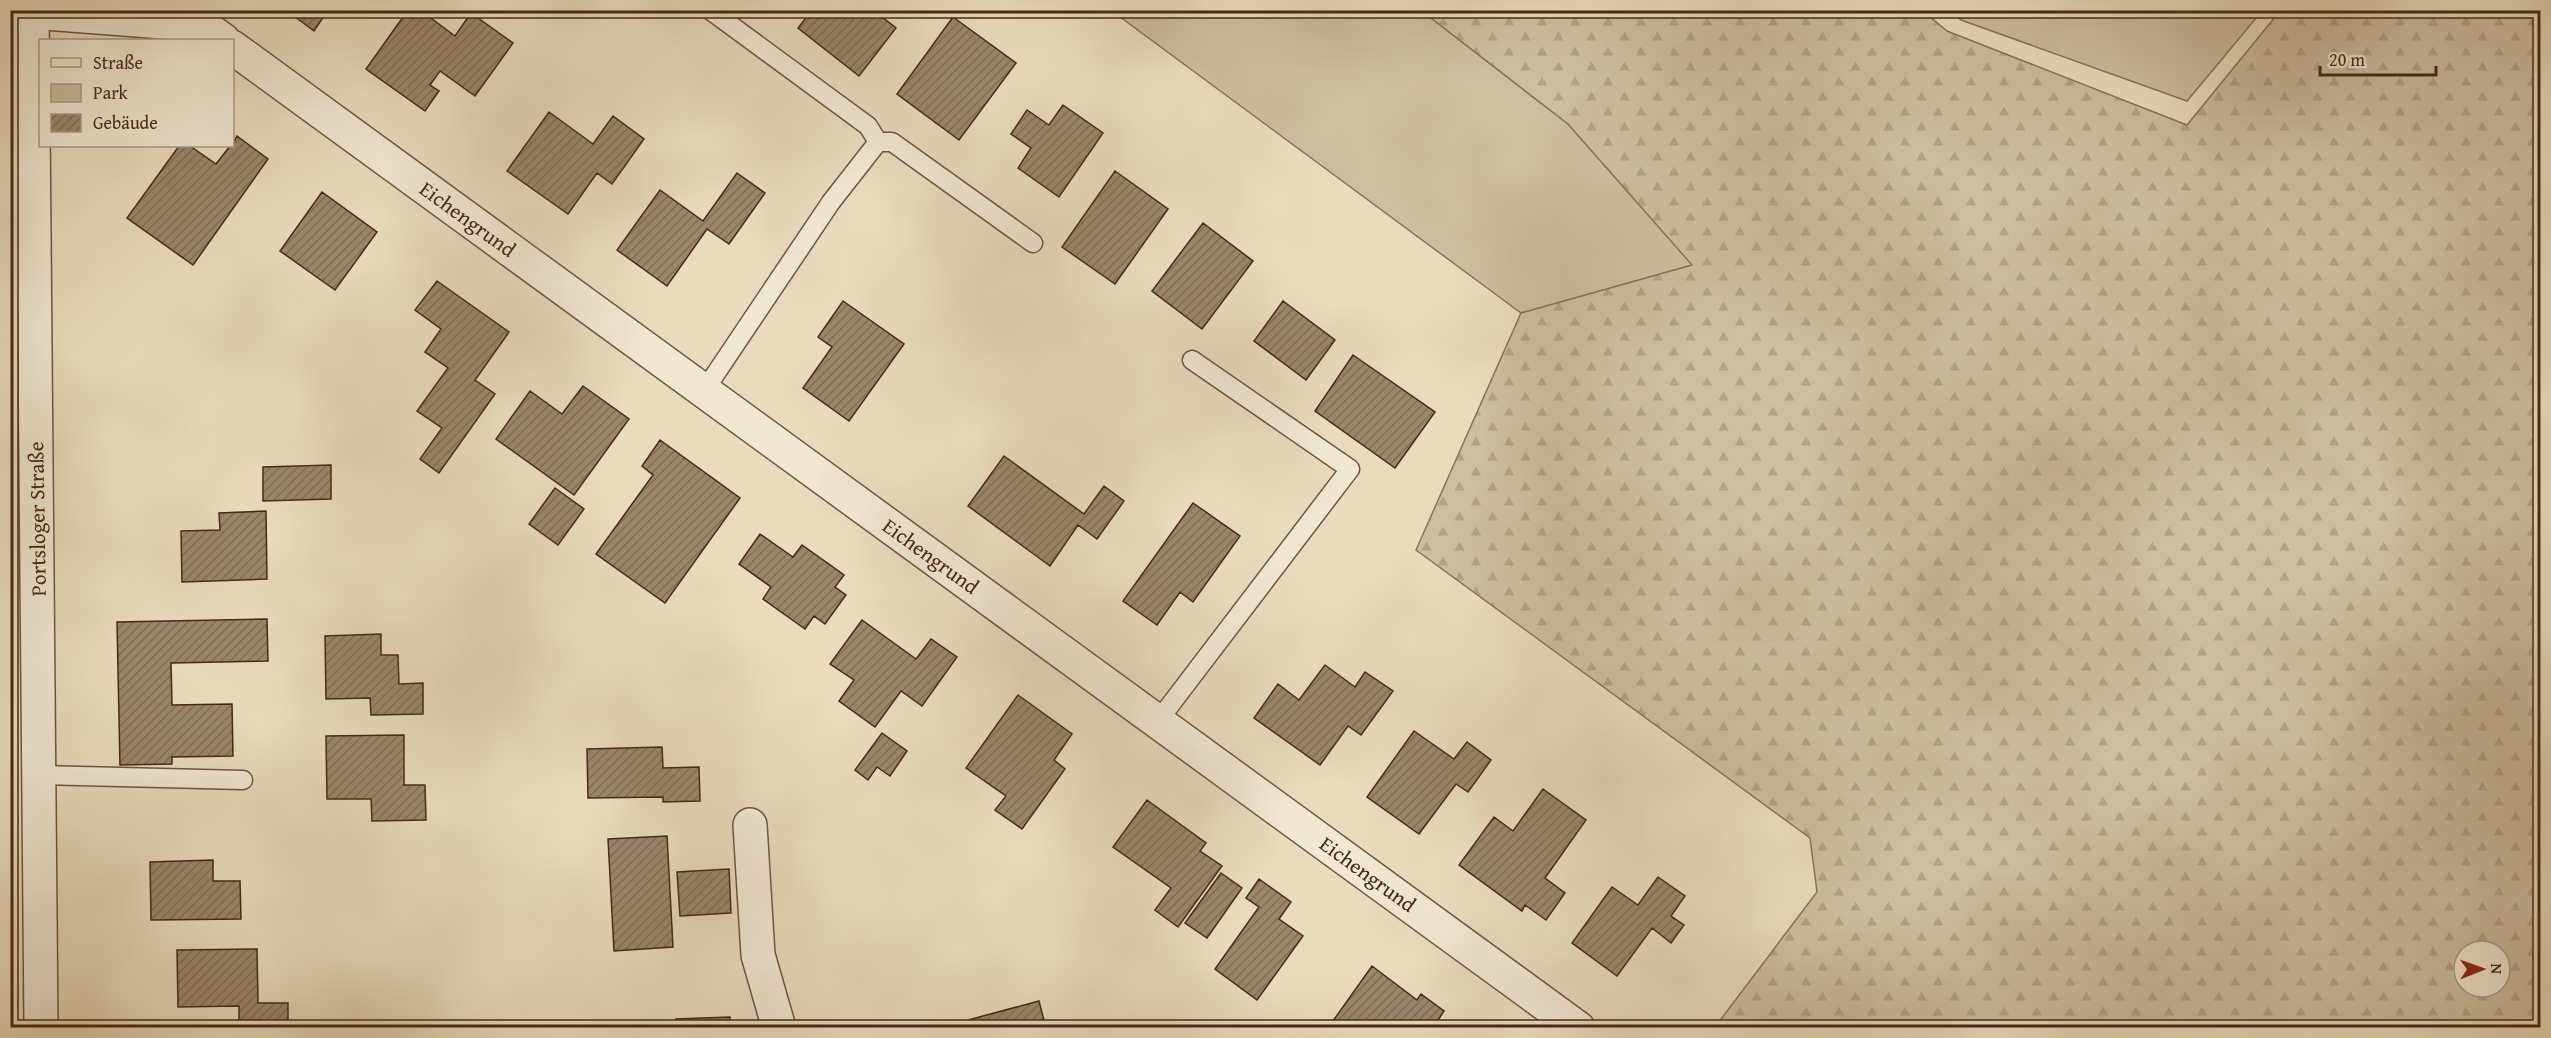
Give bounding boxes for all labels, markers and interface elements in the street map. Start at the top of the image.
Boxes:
legend [39,39,234,147]
scale bar [2320,39,2436,77]
text: 20 m [2329,46,2365,73]
text: Straße [93,49,143,76]
text: Park [93,79,129,106]
text: Gebäude [93,109,158,136]
street label: Eichengrund [413,173,523,265]
street label: Portsloger Straße [20,441,54,597]
street label: Eichengrund [876,510,986,602]
street label: Eichengrund [1313,828,1423,920]
north arrow [2452,939,2512,999]
text: N [2485,963,2509,975]

